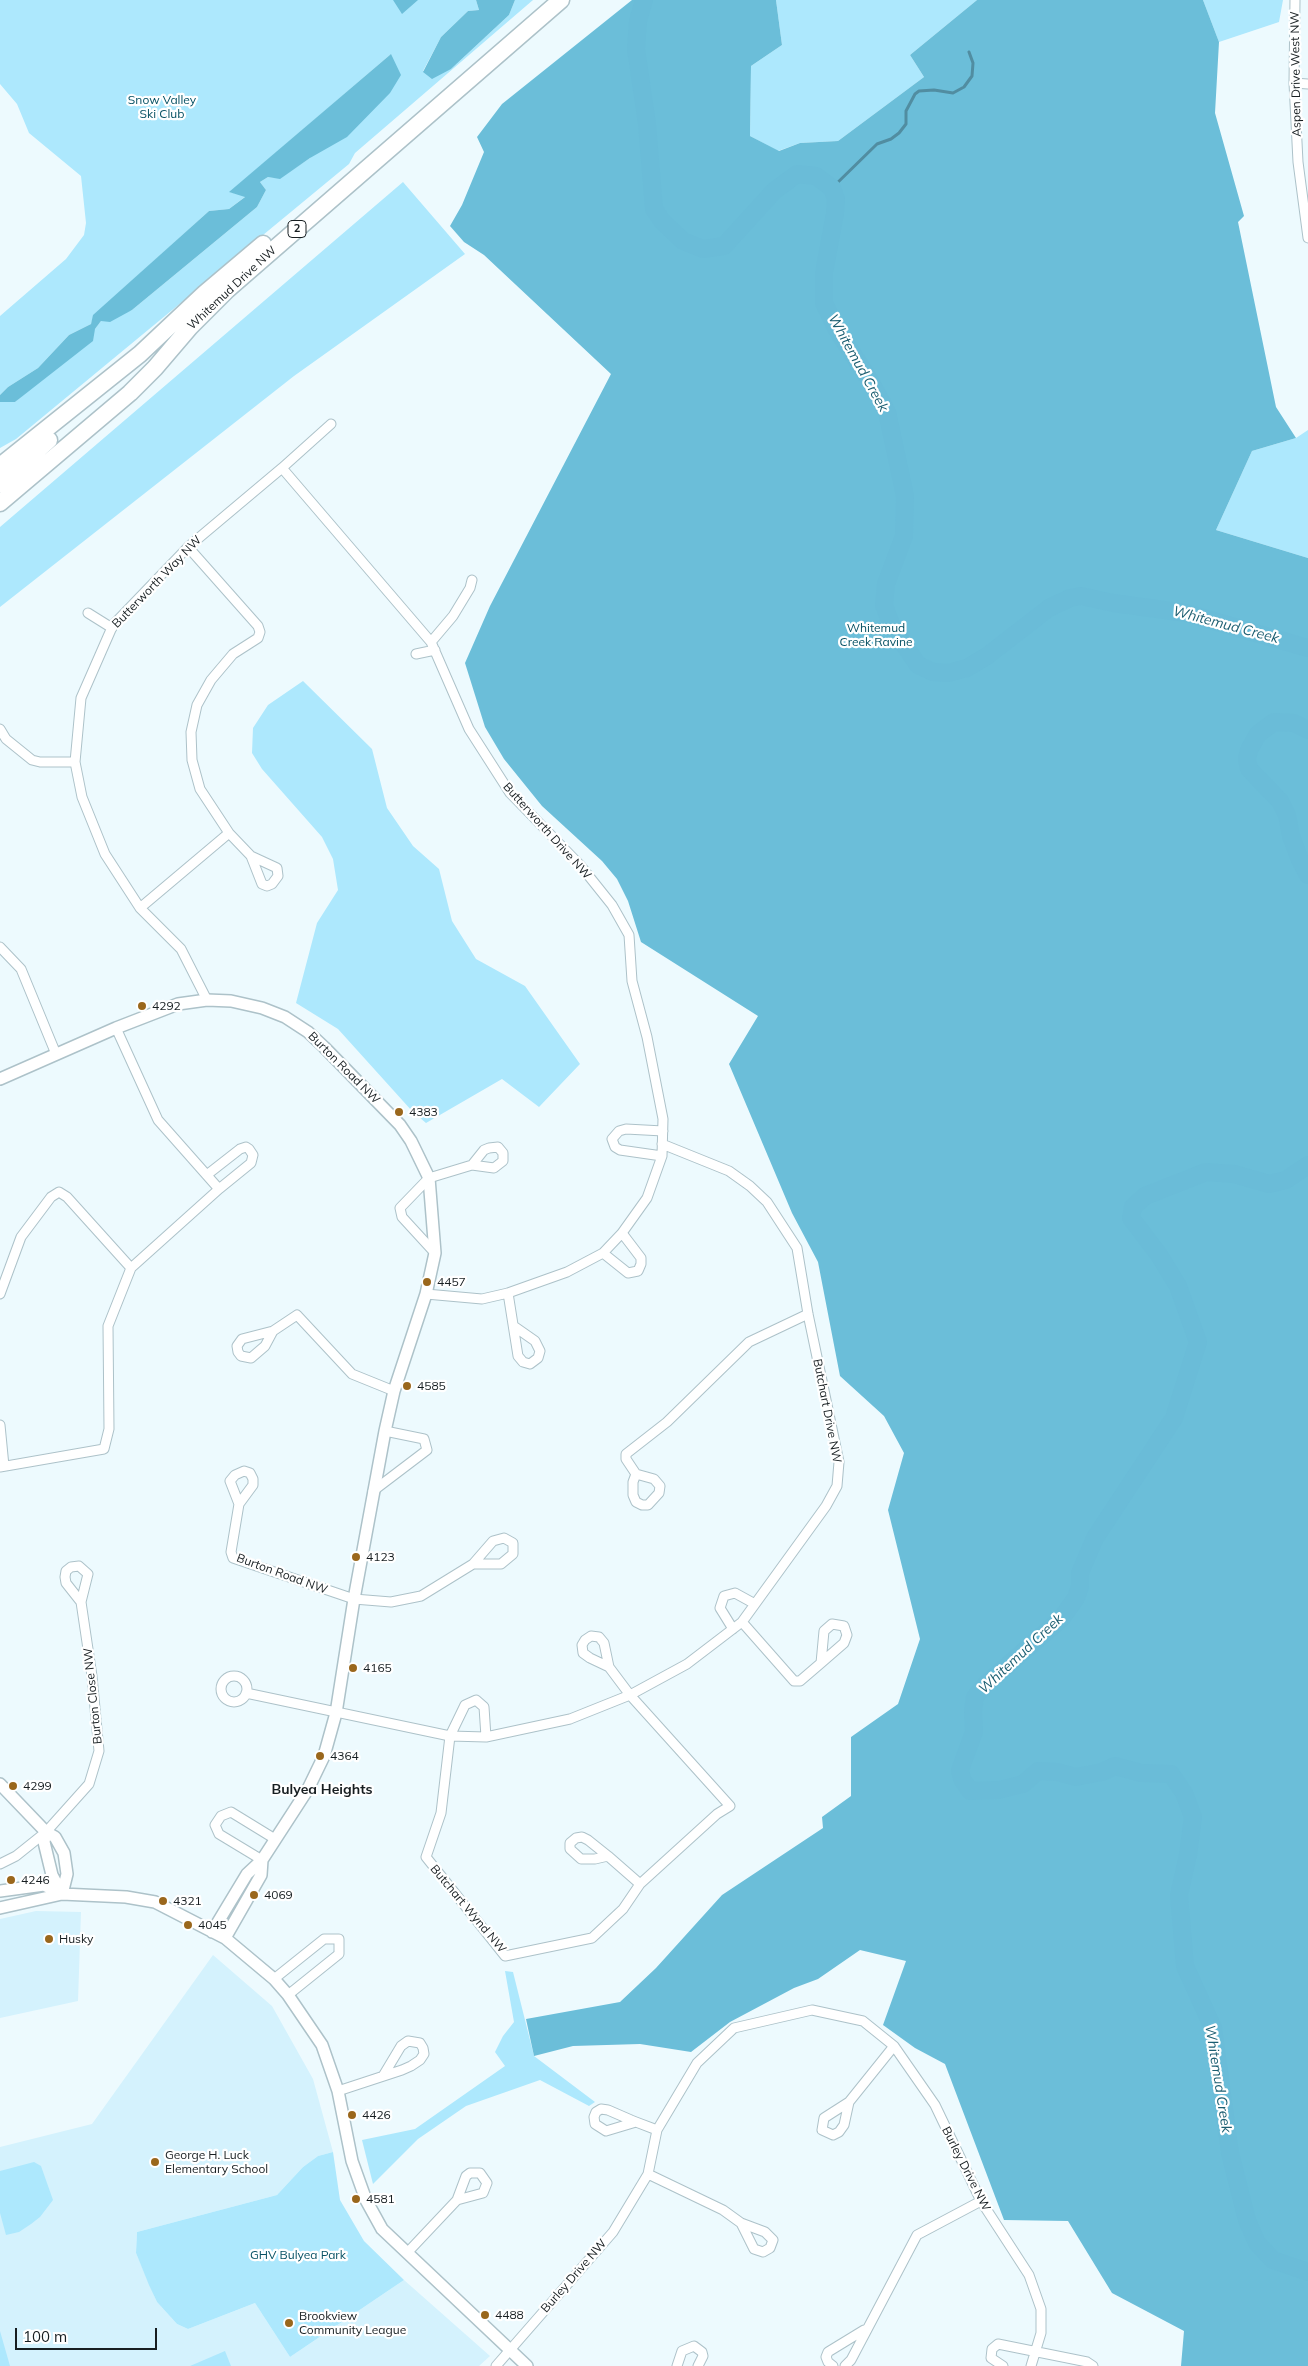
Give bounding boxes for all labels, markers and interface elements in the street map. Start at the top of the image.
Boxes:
street label: Aspen Drive West NW [1288,11,1304,137]
park label: Snow Valley Ski Club [128,93,196,121]
road number: 2 [288,220,306,238]
street label: Whitemud Drive NW [185,243,279,333]
water label: Whitemud Creek [824,311,892,415]
street label: Butterworth Way NW [109,533,205,631]
water label: Whitemud Creek [1171,603,1281,647]
park label: Whitemud Creek Ravine [839,621,913,649]
street label: Butterworth Drive NW [500,780,594,882]
place label: 4292 [152,999,181,1013]
marker: 4292 [136,1000,148,1012]
street label: Burton Road NW [305,1029,383,1107]
place label: 4383 [409,1105,438,1119]
marker: 4383 [393,1106,405,1118]
place label: 4457 [437,1275,466,1289]
marker: 4457 [421,1276,433,1288]
street label: Butchart Drive NW [810,1358,844,1464]
place label: 4585 [417,1379,446,1393]
marker: 4585 [401,1380,413,1392]
place label: 4123 [366,1550,395,1564]
street label: Burton Road NW [235,1551,329,1597]
marker: 4123 [350,1551,362,1563]
water label: Whitemud Creek [975,1611,1067,1697]
street label: Burton Close NW [81,1647,105,1745]
place label: 4165 [363,1661,392,1675]
marker: 4165 [347,1662,359,1674]
place label: 4364 [330,1749,359,1763]
marker: 4364 [314,1750,326,1762]
place label: 4299 [23,1779,52,1793]
marker: 4299 [7,1780,19,1792]
district label: Bulyea Heights [272,1782,372,1798]
street label: Butchart Wynd NW [427,1862,509,1956]
place label: 4246 [21,1873,50,1887]
marker: 4246 [5,1874,17,1886]
place label: 4069 [264,1888,293,1902]
marker: 4069 [248,1889,260,1901]
place label: 4321 [173,1894,202,1908]
marker: 4321 [157,1895,169,1907]
place label: 4045 [198,1918,227,1932]
marker: 4045 [182,1919,194,1931]
place label: Husky [59,1932,93,1946]
marker: Husky [43,1933,55,1945]
water label: Whitemud Creek [1201,2024,1235,2134]
place label: 4426 [362,2108,391,2122]
marker: 4426 [346,2109,358,2121]
street label: Burley Drive NW [939,2124,993,2214]
place label: George H. Luck Elementary School [165,2148,268,2176]
marker: George H. Luck Elementary School [149,2156,161,2168]
place label: 4581 [366,2192,395,2206]
marker: 4581 [350,2193,362,2205]
street label: Burley Drive NW [538,2236,610,2316]
park label: GHV Bulyea Park [250,2248,346,2262]
place label: 4488 [495,2308,524,2322]
place label: Brookview Community League [299,2309,406,2337]
marker: 4488 [479,2309,491,2321]
marker: Brookview Community League [283,2317,295,2329]
scale bar [18,2318,160,2350]
text: 100 m [23,2327,67,2346]

